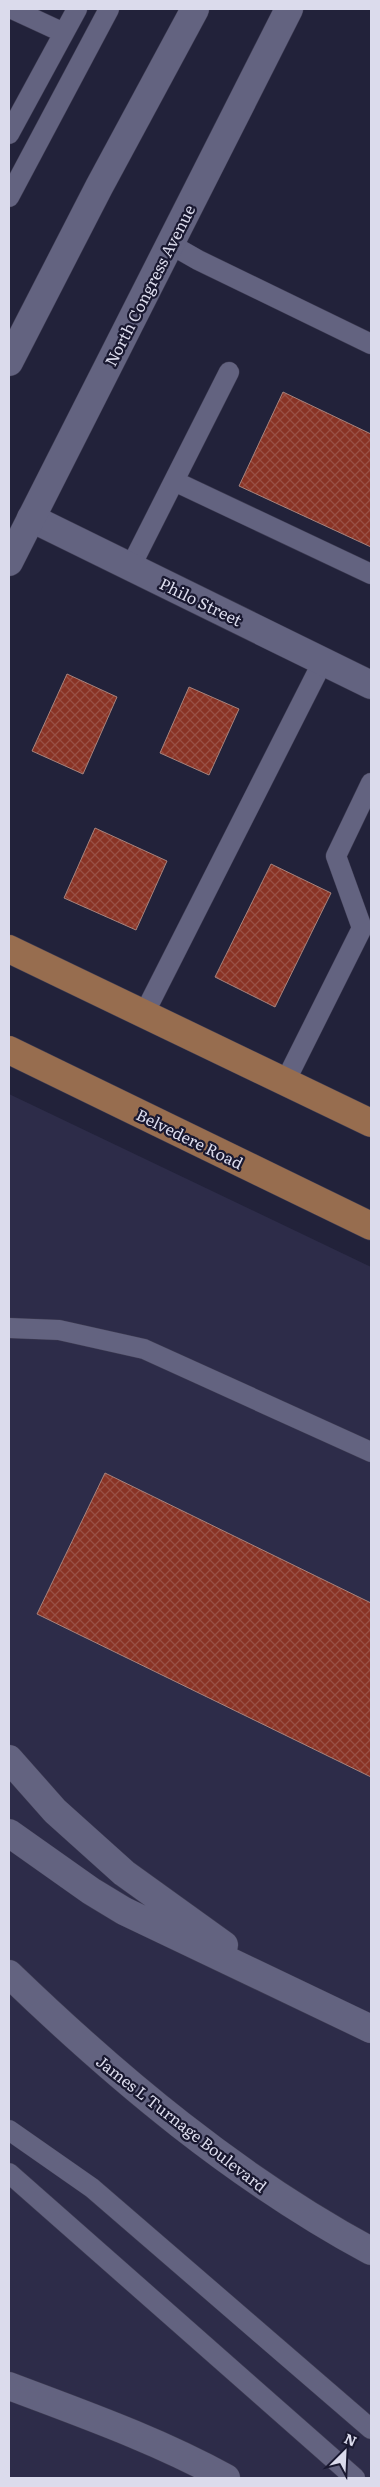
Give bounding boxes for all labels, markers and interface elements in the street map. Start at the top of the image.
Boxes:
street label: North Congress Avenue [98,200,200,370]
street label: Philo Street [156,571,247,632]
street label: Belvedere Road [132,1102,248,1174]
street label: James L Turnage Boulevard [92,2049,273,2197]
north arrow [320,2427,370,2477]
text: N [341,2428,360,2451]

